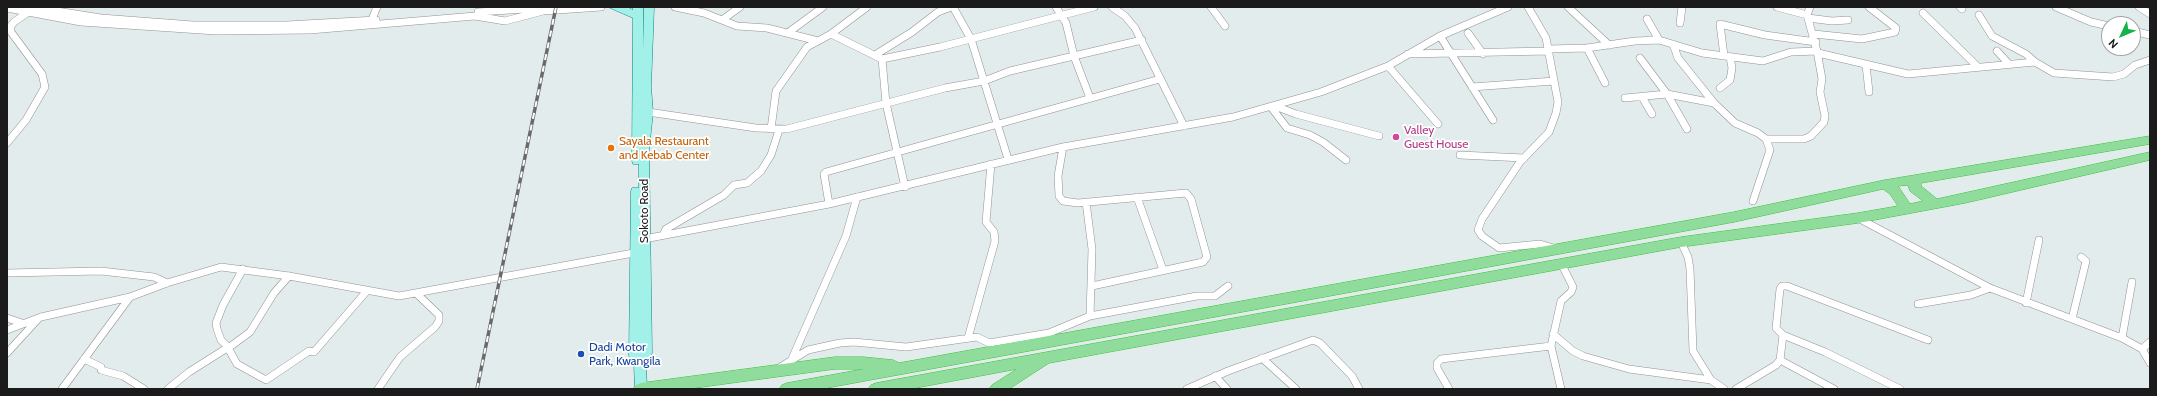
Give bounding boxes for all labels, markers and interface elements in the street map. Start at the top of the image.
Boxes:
north arrow [2101,16,2141,56]
text: N [2105,36,2121,51]
place label: Valley Guest House [1404,123,1468,151]
marker: Valley Guest House [1391,132,1401,142]
place label: Sayala Restaurant and Kebab Center [619,134,709,162]
marker: Sayala Restaurant and Kebab Center [606,143,616,153]
street label: Sokoto Road [637,179,651,243]
place label: Dadi Motor Park, Kwangila [589,340,661,368]
marker: Dadi Motor Park, Kwangila [576,349,586,359]

